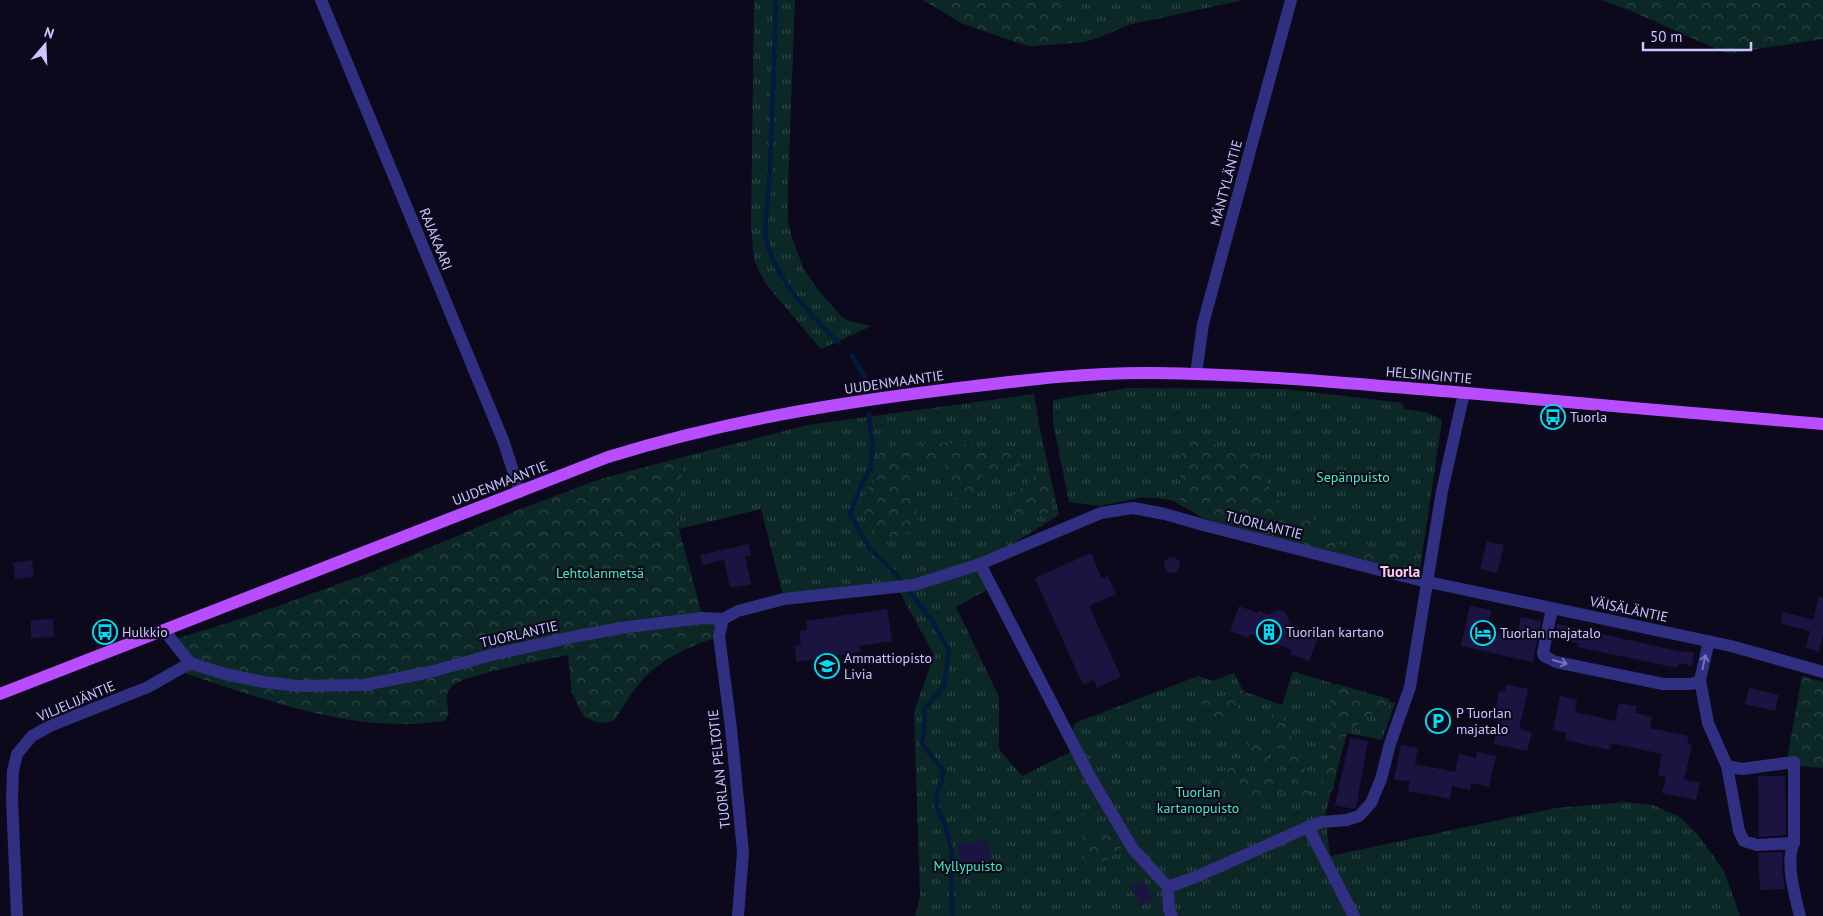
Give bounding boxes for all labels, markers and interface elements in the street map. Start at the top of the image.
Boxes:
north arrow [20,20,70,70]
scale bar [1643,20,1750,52]
text: N [42,23,57,43]
text: 50 m [1650,27,1683,46]
street label: MÄNTYLÄNTIE [1206,138,1246,228]
street label: RAJAKAARI [415,205,457,273]
street label: HELSINGINTIE [1385,362,1473,388]
street label: UUDENMAANTIE [843,366,945,398]
bus stop icon: Tuorla [1540,404,1566,430]
place label: Tuorla [1570,408,1607,426]
street label: UUDENMAANTIE [450,457,550,509]
park label: Sepänpuisto [1316,468,1390,486]
street label: TUORLANTIE [1223,507,1305,543]
district label: Tuorla [1380,562,1420,581]
park label: Lehtolanmetsä [556,564,644,582]
street label: VÄISÄLÄNTIE [1587,592,1670,626]
street label: TUORLANTIE [478,616,560,652]
bus stop icon: Hulkkio [92,619,118,645]
building icon: Tuorilan kartano [1256,619,1282,645]
hotel icon: Tuorlan majatalo [1470,620,1496,646]
place label: Hulkkio [122,623,168,641]
place label: Tuorilan kartano [1286,623,1384,641]
place label: Tuorlan majatalo [1500,624,1601,642]
place label: Ammattiopisto Livia [844,649,932,683]
school or university icon: Ammattiopisto Livia [814,653,840,679]
one-way arrow [1700,654,1710,670]
one-way arrow [1552,657,1568,667]
street label: VILJELIJÄNTIE [33,676,118,726]
place label: P Tuorlan majatalo [1456,704,1511,738]
parking icon: P Tuorlan majatalo [1425,708,1451,734]
street label: TUORLAN PELTOTIE [704,709,734,829]
park label: Tuorlan kartanopuisto [1157,783,1239,817]
park label: Myllypuisto [933,857,1003,875]

